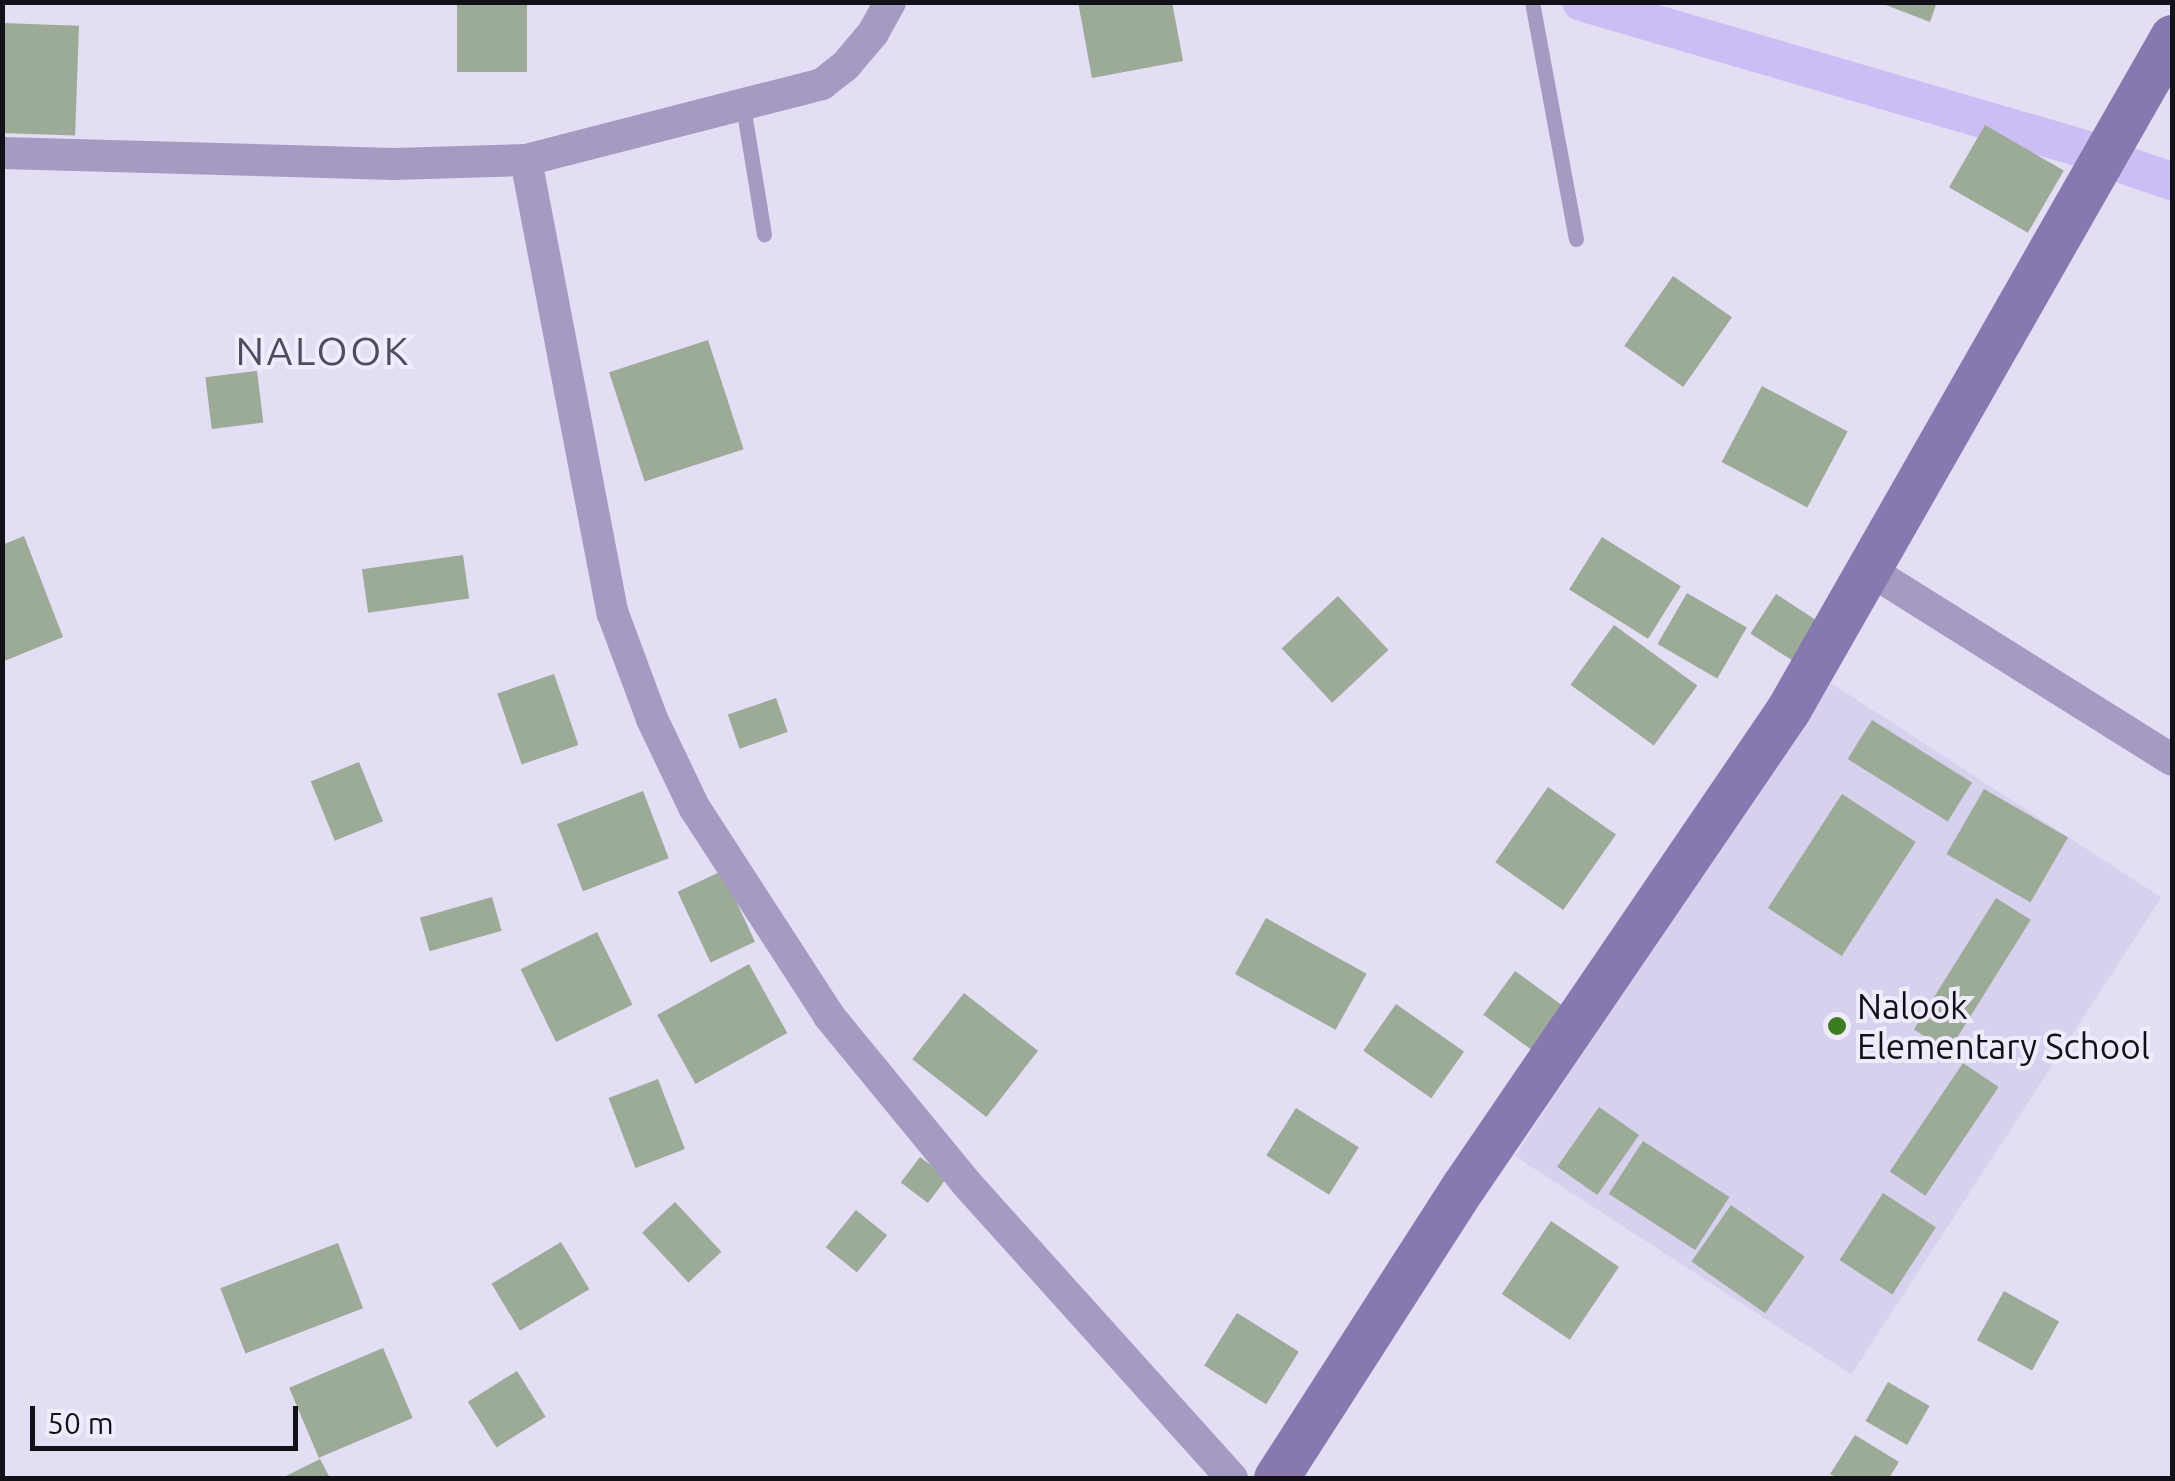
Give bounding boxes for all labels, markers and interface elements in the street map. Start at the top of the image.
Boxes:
district label: NALOOK [235,327,411,375]
place label: Nalook Elementary School [1857,985,2150,1067]
marker: Nalook Elementary School [1826,1015,1848,1037]
scale bar [35,1386,302,1448]
text: 50 m [47,1406,114,1440]

